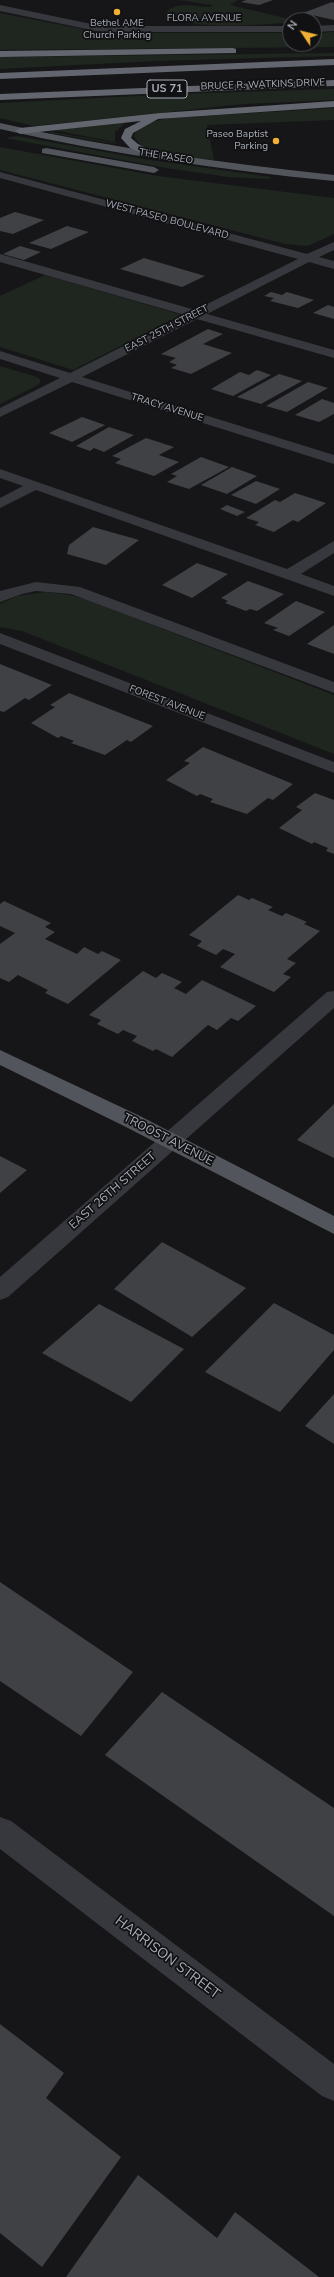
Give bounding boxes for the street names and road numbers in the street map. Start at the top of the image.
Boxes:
street label: FLORA AVENUE [167,13,241,25]
street label: BRUCE R. WATKINS DRIVE [200,77,326,93]
road number: US 71 [147,80,187,98]
street label: THE PASEO [138,147,194,167]
street label: WEST PASEO BOULEVARD [104,198,230,242]
street label: EAST 25TH STREET [123,303,211,355]
street label: TRACY AVENUE [129,391,205,425]
street label: FOREST AVENUE [128,683,206,723]
street label: TROOST AVENUE [121,1111,215,1169]
street label: EAST 26TH STREET [67,1149,159,1233]
street label: HARRISON STREET [111,1913,223,2003]

